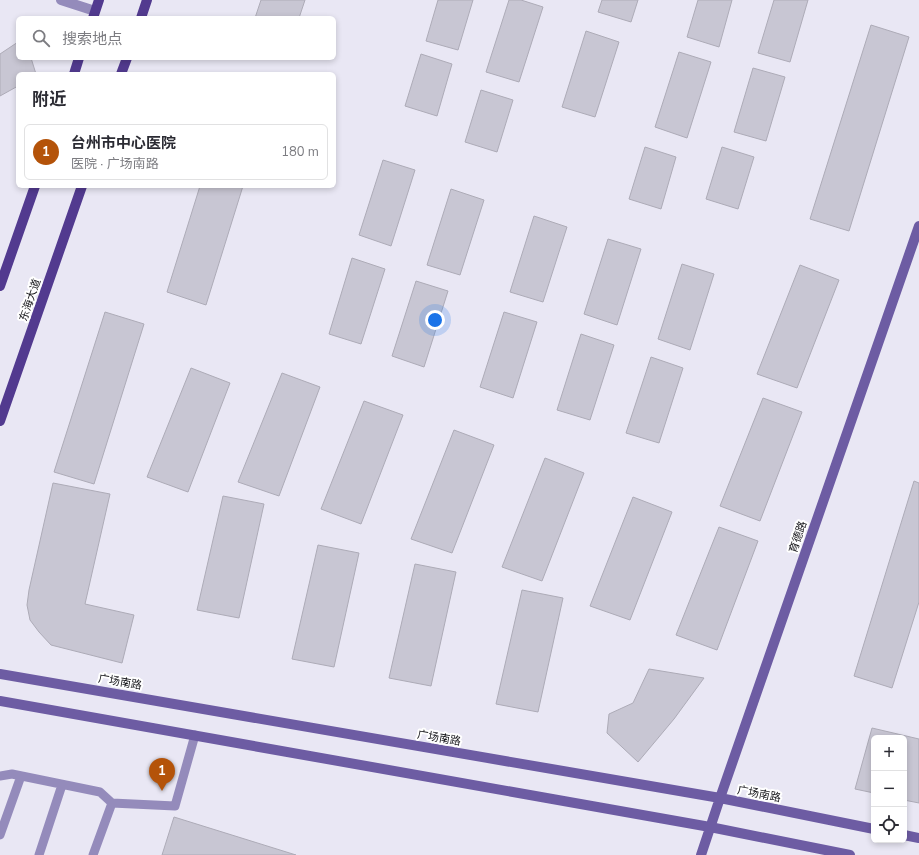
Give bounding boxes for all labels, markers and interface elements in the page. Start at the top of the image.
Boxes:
search box [16,16,336,60]
icon: search [30,27,52,49]
text: 搜索地点 [62,29,122,49]
text: 附近 [32,88,66,111]
text: 台州市中心医院 [71,133,176,153]
text: 1 [42,143,50,161]
text: 180 m [281,143,319,161]
text: 医院 · 广场南路 [71,155,159,173]
street label: 东海大道 [16,277,44,323]
your location [425,310,445,330]
street label: 育德路 [786,519,810,555]
street label: 广场南路 [97,671,143,693]
street label: 广场南路 [416,727,462,749]
map controls [871,735,907,843]
button: + [871,735,907,771]
pin: 1 [149,758,175,791]
button: − [871,771,907,807]
street label: 广场南路 [736,782,782,806]
button: locate [871,807,907,843]

